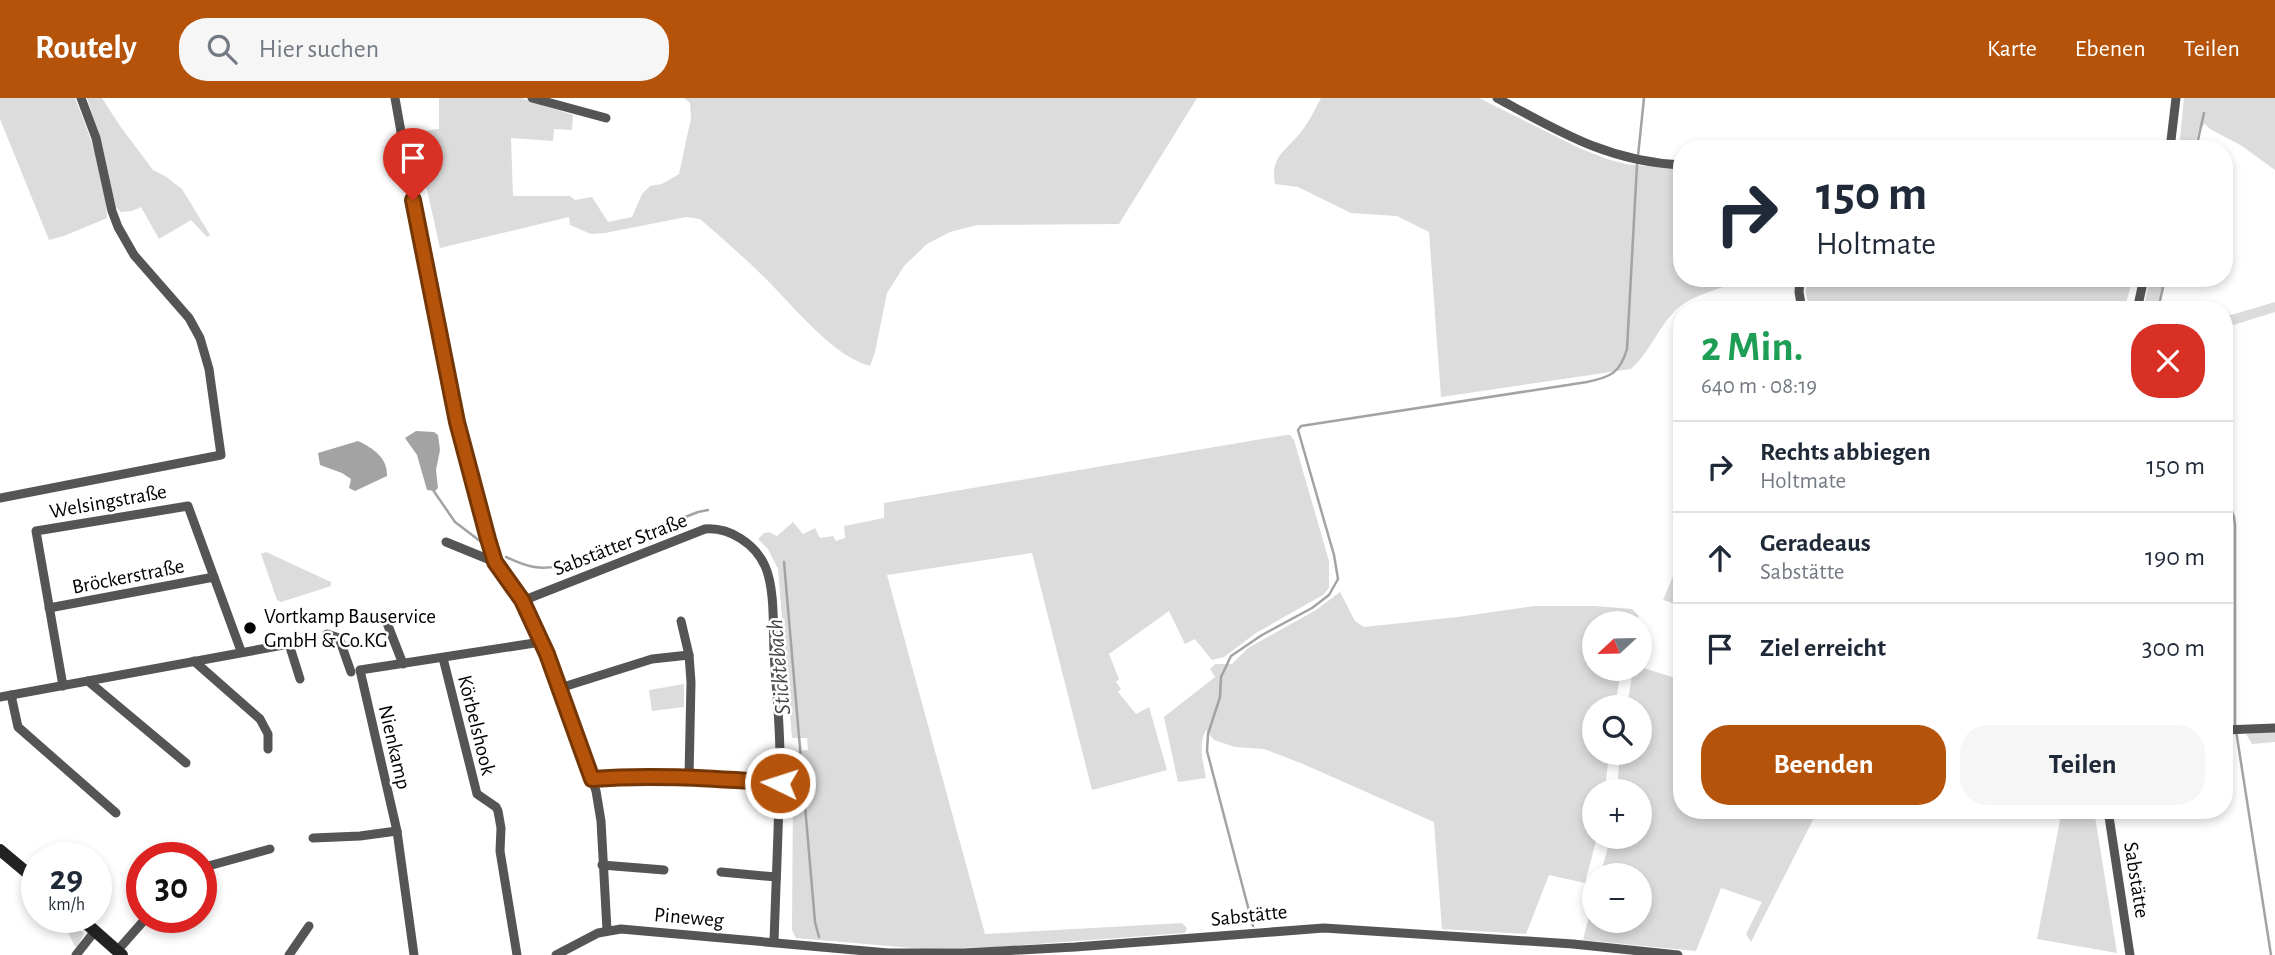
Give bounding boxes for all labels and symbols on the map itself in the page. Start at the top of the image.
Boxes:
pin [383,128,443,200]
street label: Welsingstraße [48,481,168,522]
street label: Sabstätter Straße [550,509,690,580]
street label: Bröckerstraße [70,555,186,598]
place label: Vortkamp Bauservice GmbH & Co.KG [264,606,436,651]
north arrow [1582,611,1652,681]
water label: Sticktebach [764,618,795,716]
marker: Vortkamp Bauservice GmbH & Co.KG [242,620,258,636]
street label: Körbelshook [454,673,499,778]
street label: Nienkamp [375,703,414,791]
position arrow [743,746,817,820]
street label: Sabstätte [2120,840,2153,920]
speed limit sign: 30 [126,842,217,933]
street label: Sabstätte [1210,901,1288,930]
street label: Pineweg [653,904,726,931]

